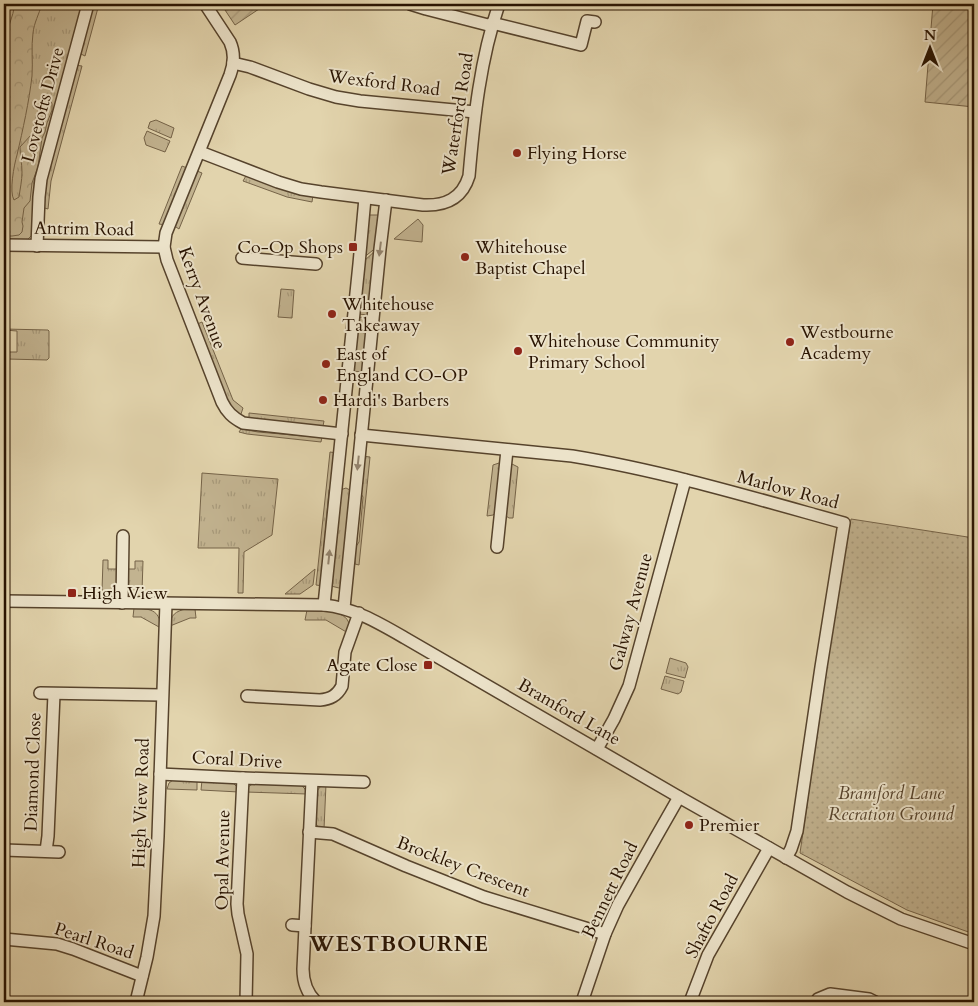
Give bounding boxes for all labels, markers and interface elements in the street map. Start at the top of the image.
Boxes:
north arrow [906,22,956,72]
text: N [924,26,936,45]
street label: Lovetofts Drive [16,44,70,166]
street label: Waterford Road [436,50,480,178]
street label: Wexford Road [326,64,442,102]
place label: Flying Horse [527,141,627,166]
marker: Flying Horse [511,147,523,159]
street label: Antrim Road [34,216,135,242]
place label: Co-Op Shops [237,235,343,260]
place label: Whitehouse Baptist Chapel [474,235,586,281]
marker: Co-Op Shops [347,241,359,253]
one-way arrow [376,241,384,257]
street label: Kerry Avenue [172,243,232,353]
marker: Whitehouse Baptist Chapel [459,251,471,263]
place label: Whitehouse Takeaway [341,292,434,338]
marker: Whitehouse Takeaway [326,308,338,320]
place label: Westbourne Academy [799,320,894,366]
place label: Whitehouse Community Primary School [527,329,720,375]
marker: Westbourne Academy [784,336,796,348]
place label: East of England CO-OP [336,342,468,388]
marker: Whitehouse Community Primary School [512,345,524,357]
marker: East of England CO-OP [320,358,332,370]
place label: Hardi's Barbers [333,388,449,413]
marker: Hardi's Barbers [317,394,329,406]
one-way arrow [354,455,362,471]
street label: Marlow Road [734,464,842,516]
one-way arrow [326,548,334,564]
street label: Galway Avenue [603,550,659,674]
place label: High View [82,581,168,606]
marker: High View [66,587,78,599]
place label: Agate Close [326,653,418,678]
marker: Agate Close [422,659,434,671]
street label: Bramford Lane [513,672,625,752]
street label: Diamond Close [18,712,48,832]
street label: High View Road [126,737,156,868]
street label: Coral Drive [191,745,283,775]
park label: Bramford Lane Recration Ground [828,781,955,827]
street label: Opal Avenue [210,809,236,911]
place label: Premier [699,813,760,838]
marker: Premier [683,819,695,831]
street label: Brockley Crescent [393,830,533,904]
street label: Bennett Road [576,837,644,943]
street label: Shafto Road [679,869,745,962]
street label: Pearl Road [51,916,137,966]
district label: WESTBOURNE [308,929,489,959]

